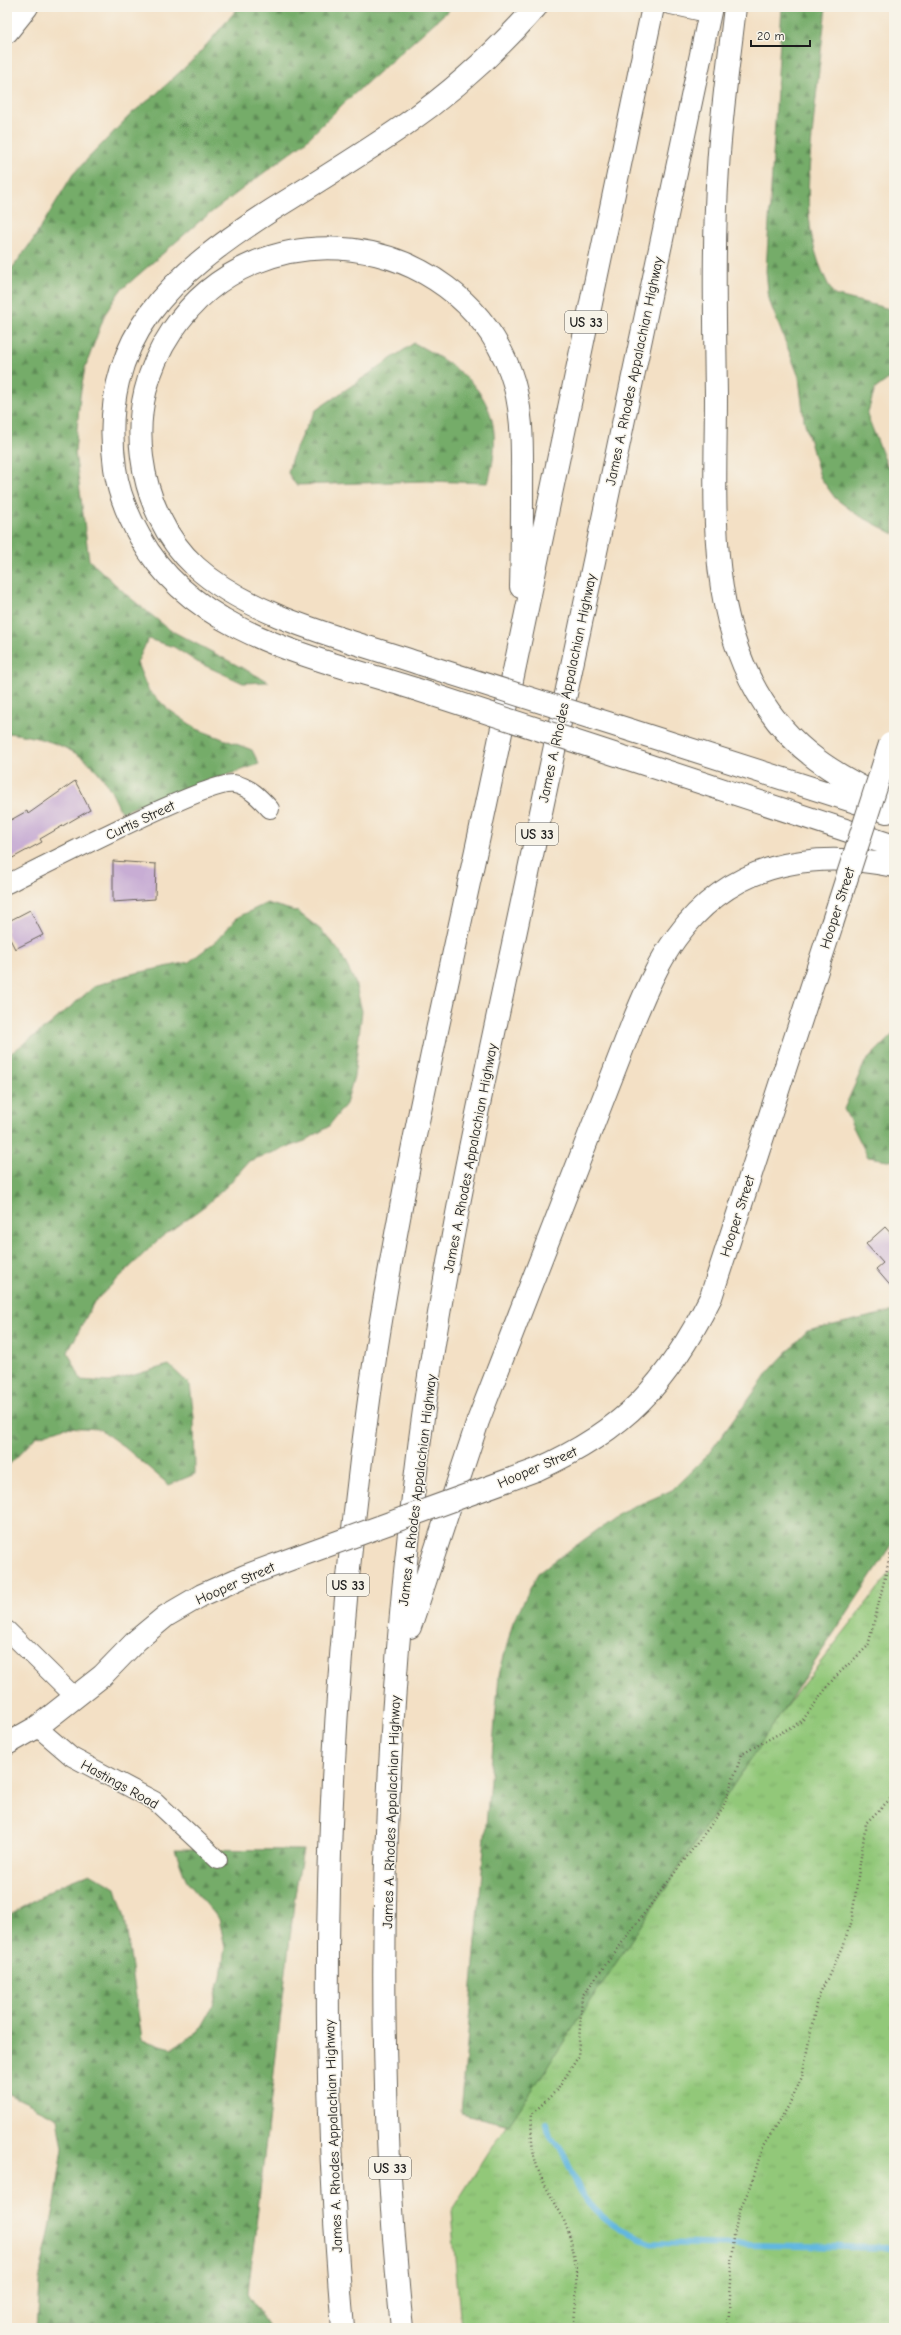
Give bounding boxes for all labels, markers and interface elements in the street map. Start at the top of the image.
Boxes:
scale bar [751,22,810,48]
text: 20 m [757,29,785,43]
street label: James A. Rhodes Appalachian Highway [602,255,667,487]
road number: US 33 [565,311,607,333]
street label: James A. Rhodes Appalachian Highway [535,572,600,804]
street label: Curtis Street [103,797,178,844]
road number: US 33 [516,823,558,845]
street label: Hooper Street [816,864,859,951]
street label: James A. Rhodes Appalachian Highway [440,1041,501,1274]
street label: Hooper Street [716,1172,759,1259]
street label: James A. Rhodes Appalachian Highway [395,1373,440,1607]
street label: Hooper Street [495,1443,580,1492]
street label: Hooper Street [193,1558,278,1608]
road number: US 33 [327,1574,369,1596]
street label: James A. Rhodes Appalachian Highway [379,1694,404,1929]
street label: Hastings Road [78,1756,162,1813]
street label: James A. Rhodes Appalachian Highway [321,2018,346,2253]
road number: US 33 [369,2157,411,2179]

